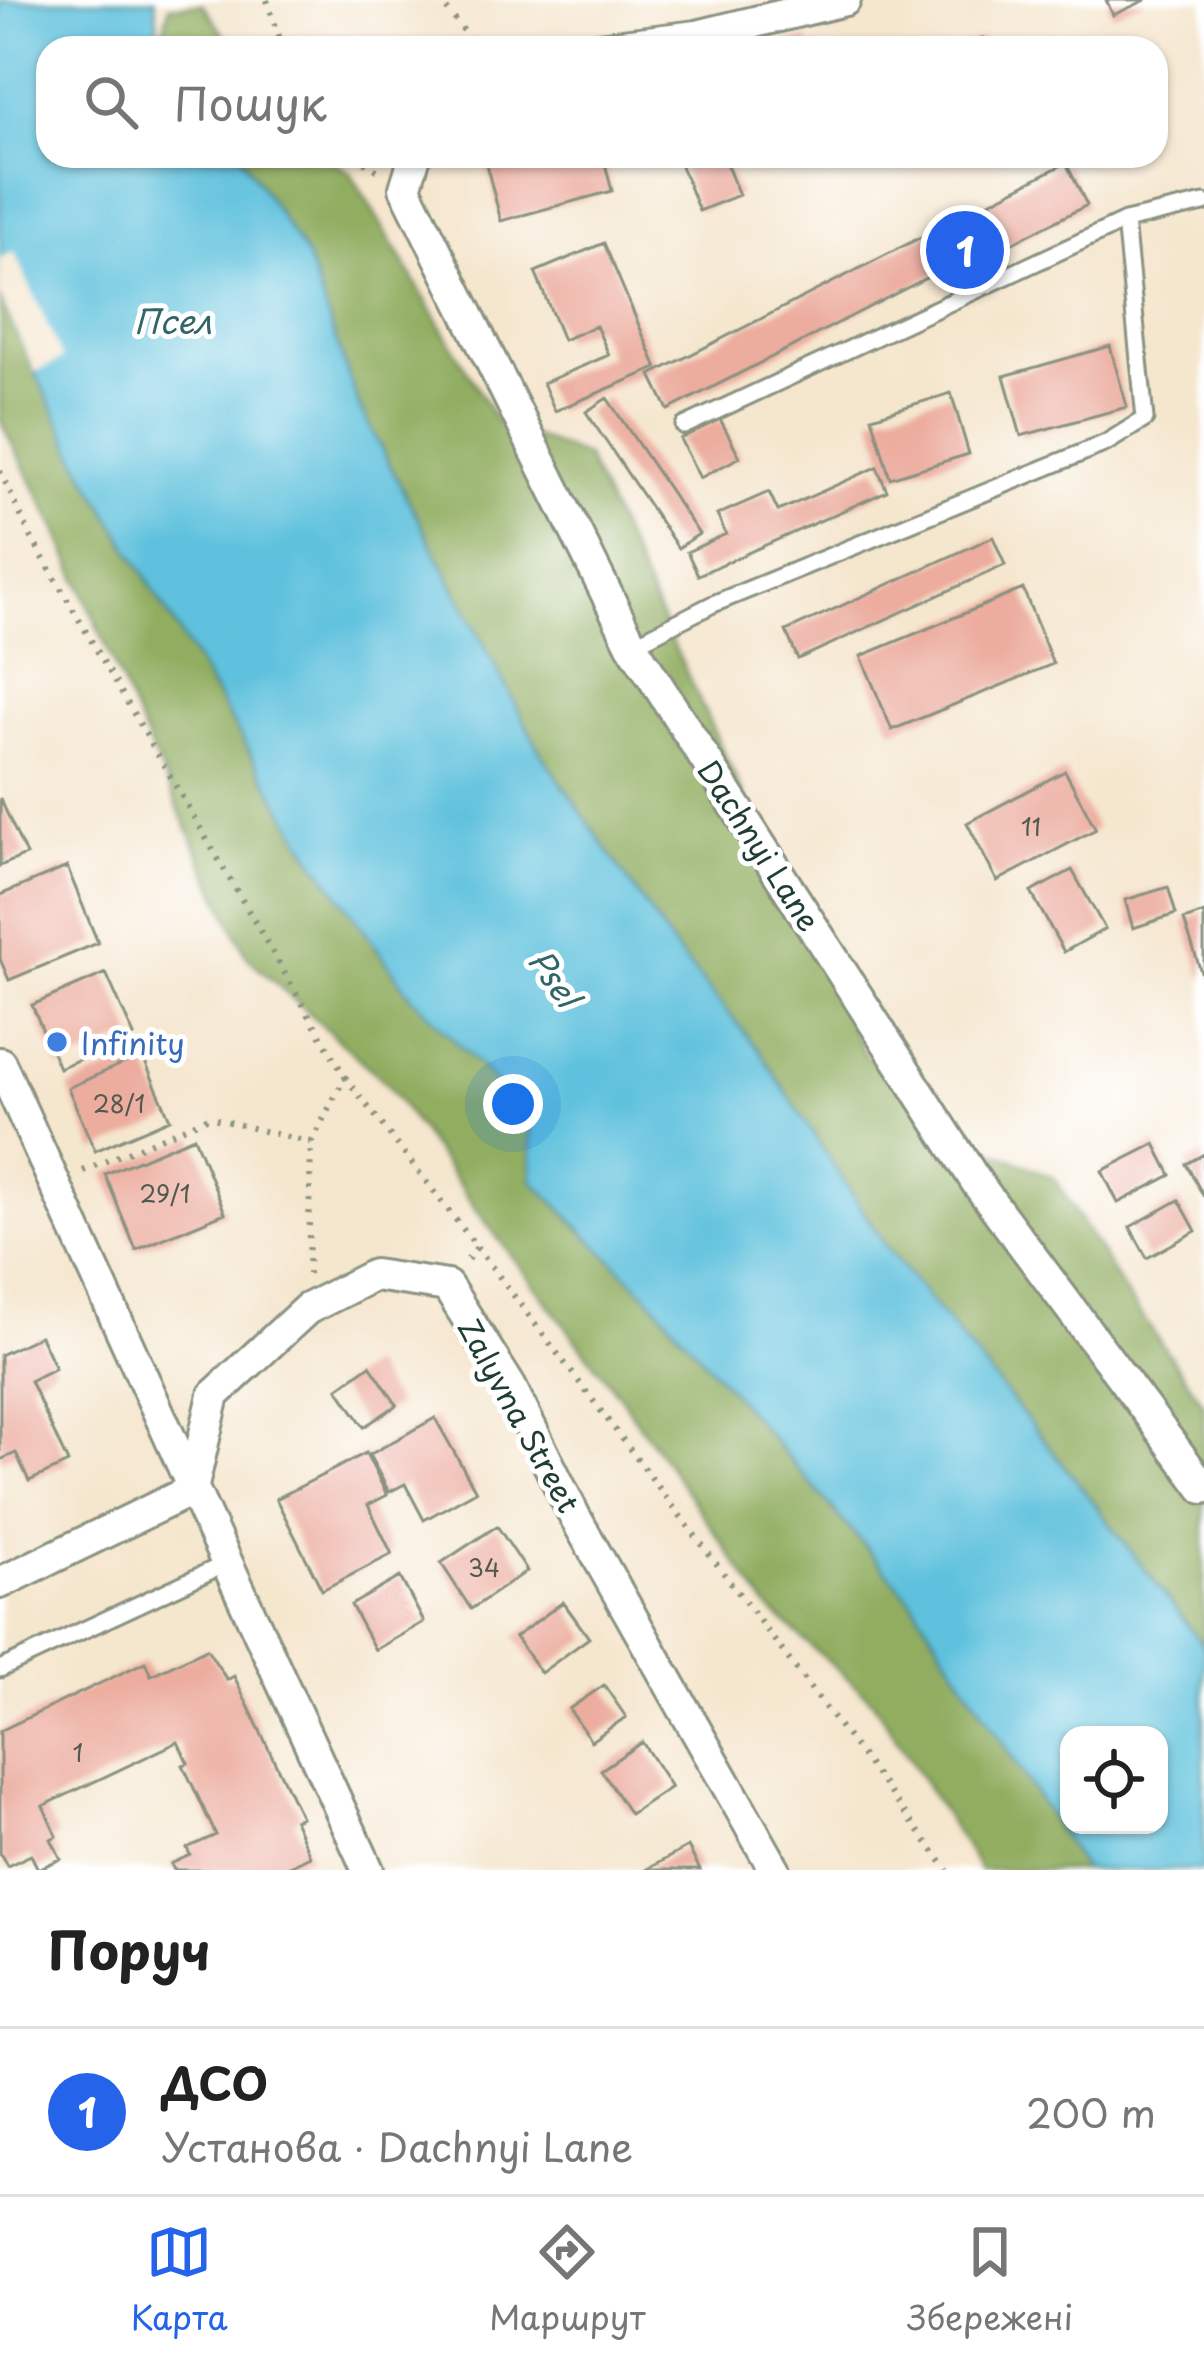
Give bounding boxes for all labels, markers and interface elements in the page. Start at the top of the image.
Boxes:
search box [36,36,1168,168]
text: Пошук [174,68,327,136]
icon: search [78,69,144,135]
pin: 1 [926,205,1004,295]
water label: Псел [134,295,212,345]
street label: Dachnyi Lane [688,750,832,940]
house number: 11 [1021,808,1041,844]
water label: Psel [517,938,596,1021]
place label: Infinity [81,1020,185,1065]
marker: Infinity [44,1029,70,1055]
your location [483,1074,543,1134]
house number: 28/1 [93,1085,145,1121]
house number: 29/1 [139,1175,191,1211]
street label: Zalyvna Street [448,1310,592,1520]
house number: 34 [468,1549,500,1585]
map controls [1060,1726,1168,1834]
button: locate [1060,1726,1168,1834]
house number: 1 [73,1734,83,1770]
text: Поруч [48,1910,210,1987]
text: ДСО [162,2048,268,2116]
text: 1 [78,2082,96,2141]
text: 200 m [1026,2082,1156,2141]
text: Установа · Dachnyi Lane [162,2116,633,2175]
tab: Карта [131,2219,228,2341]
tab: Маршрут [489,2219,646,2341]
tab: Збережені [907,2219,1073,2341]

